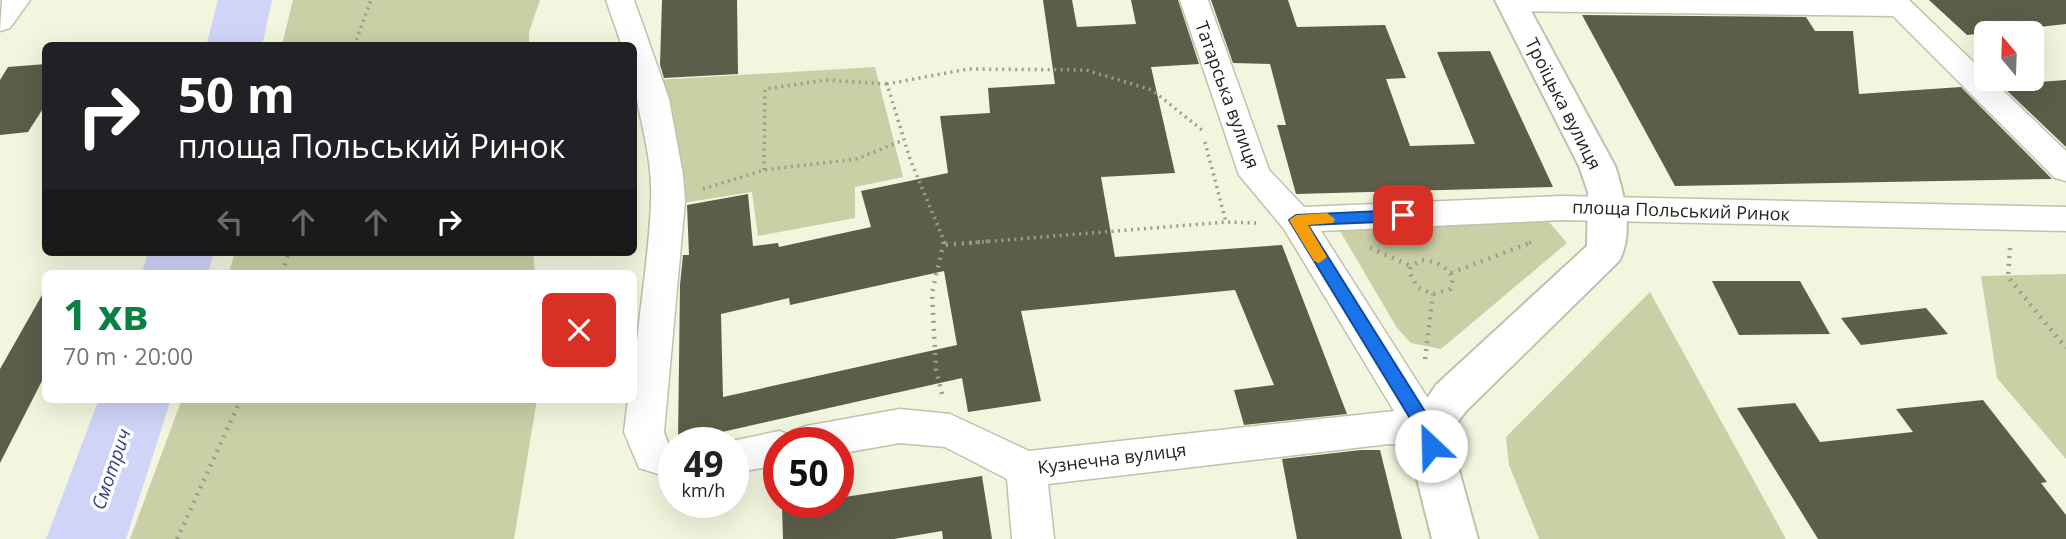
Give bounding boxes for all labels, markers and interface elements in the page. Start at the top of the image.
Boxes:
street label: Татарська вулиця [1190,18,1266,172]
north arrow [1974,21,2044,91]
map controls [1974,21,2044,91]
street label: Троїцька вулиця [1520,34,1607,173]
text: 50 m [178,61,295,127]
icon: right [63,70,154,161]
text: площа Польський Ринок [178,124,565,167]
pin [1373,185,1433,245]
street label: площа Польський Ринок [1572,194,1791,226]
icon: arrive [1384,196,1422,234]
icon: left [211,203,249,241]
icon: ahead [284,203,322,241]
icon: ahead [357,203,395,241]
icon: right [430,203,468,241]
text: 1 хв [63,285,149,342]
button: close [542,293,616,367]
text: 70 m · 20:00 [63,340,193,372]
position arrow [1394,409,1468,483]
water label: Смотрич [85,425,137,513]
speed limit sign: 50 [763,427,854,518]
street label: Кузнечна вулиця [1036,437,1188,479]
text: 49 [683,440,724,487]
text: km/h [682,478,725,502]

